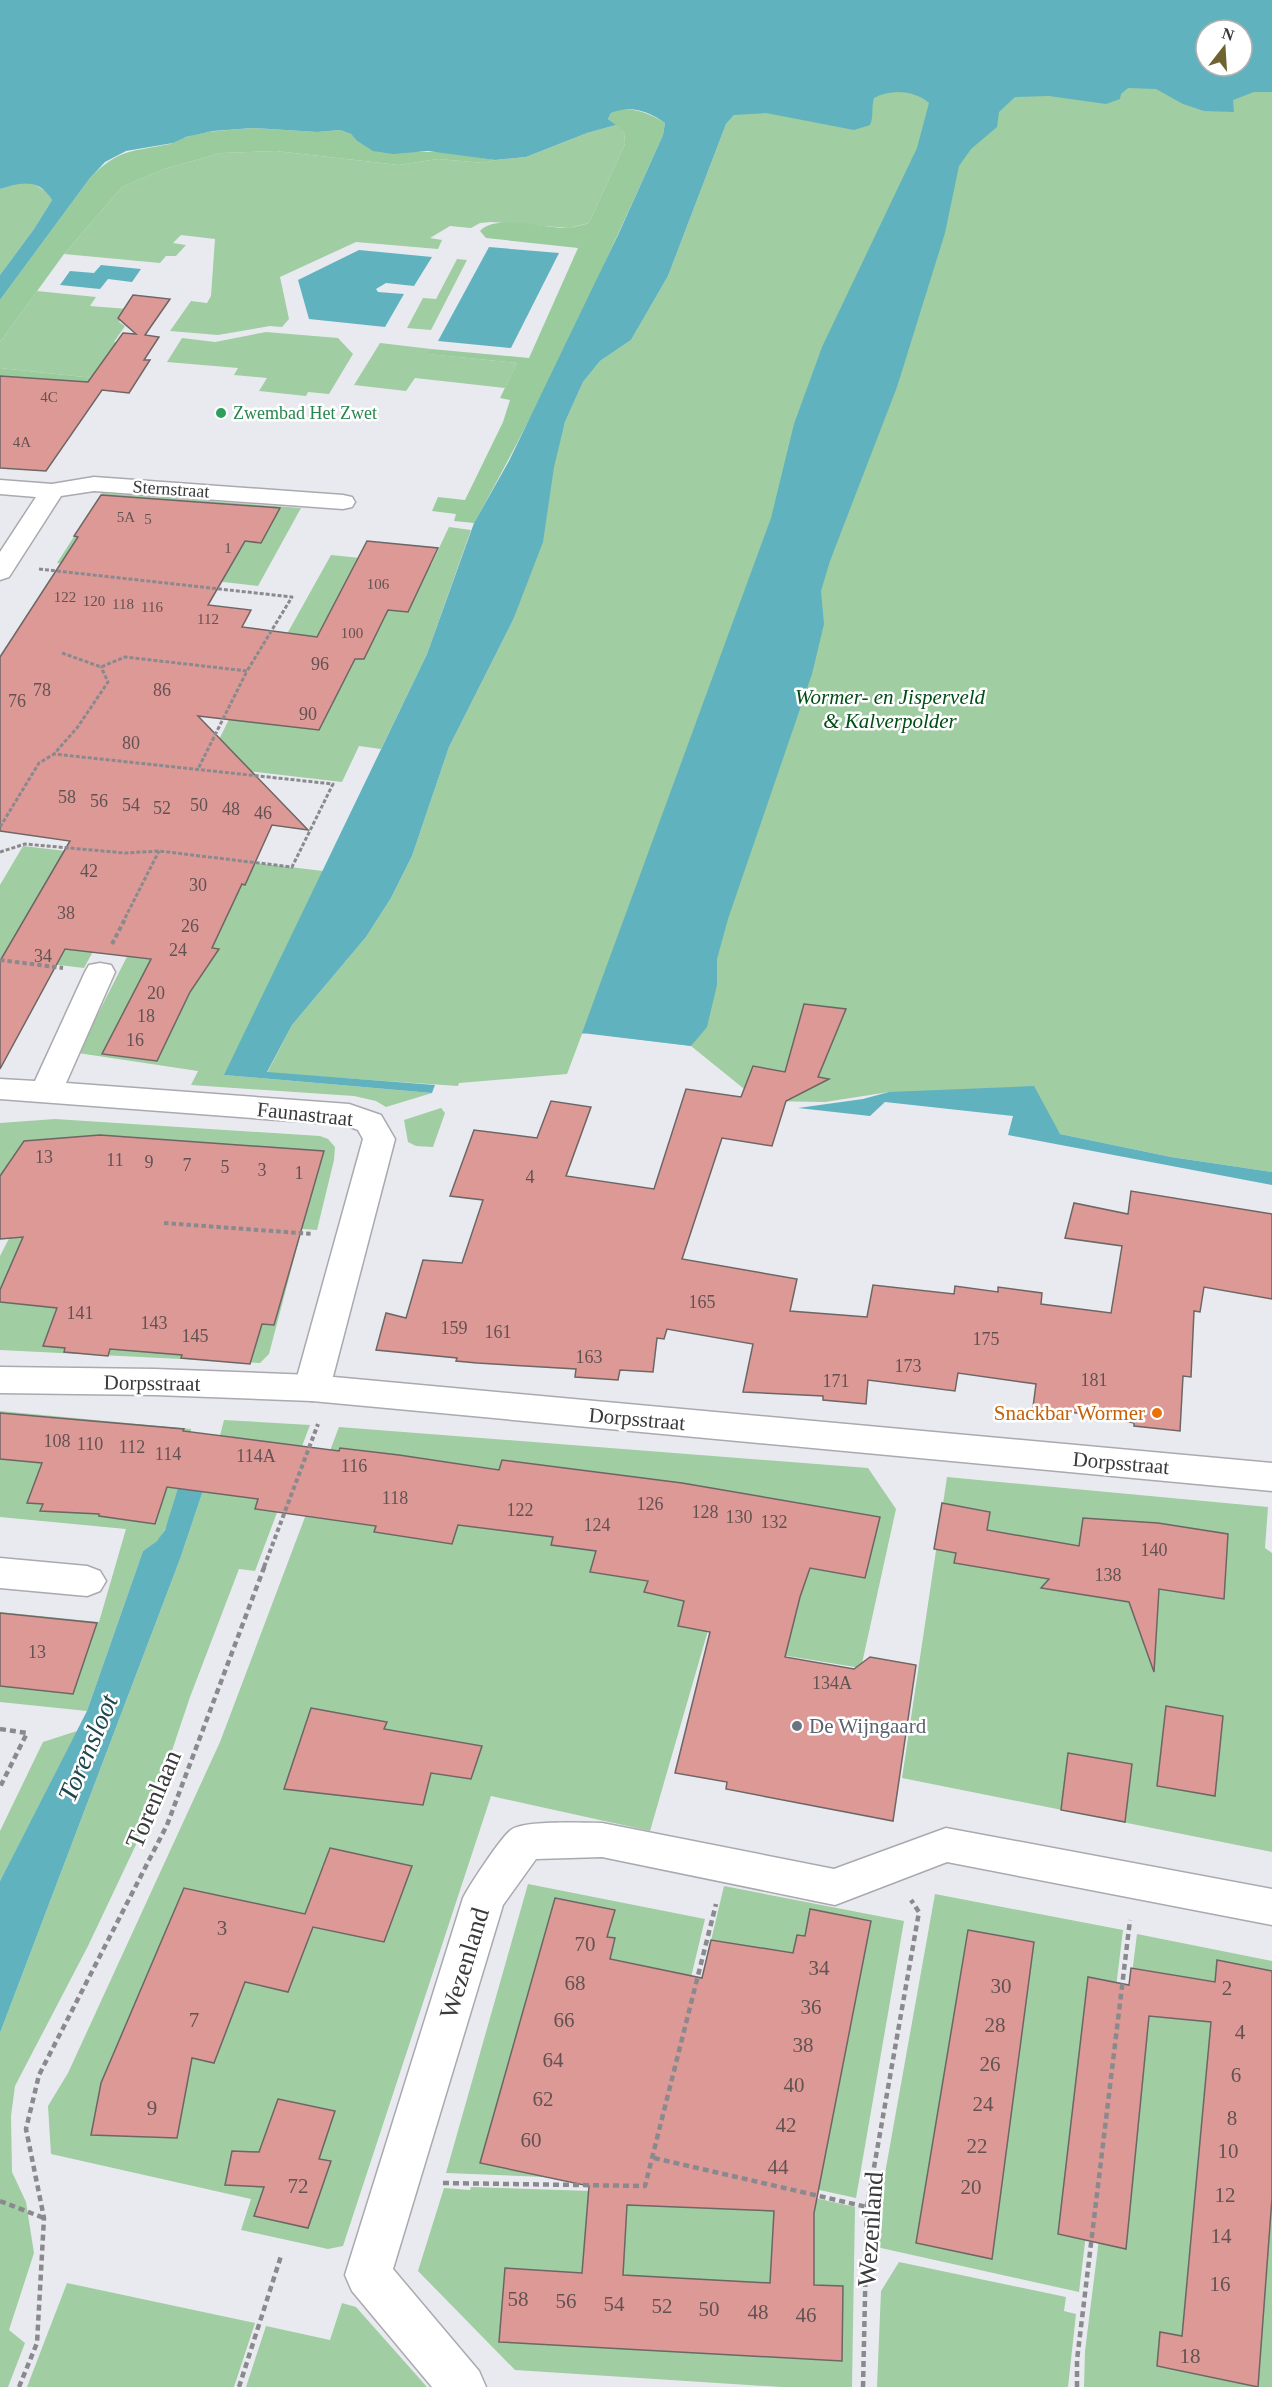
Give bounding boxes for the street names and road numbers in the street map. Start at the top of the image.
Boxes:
street label: Sternstraat [132,476,210,502]
street label: Faunastraat [256,1097,355,1131]
street label: Dorpsstraat [103,1370,201,1396]
street label: Dorpsstraat [588,1403,686,1435]
street label: Dorpsstraat [1072,1447,1170,1479]
street label: Torenlaan [120,1746,187,1853]
street label: Wezenland [434,1904,495,2022]
street label: Wezenland [852,2171,889,2287]

